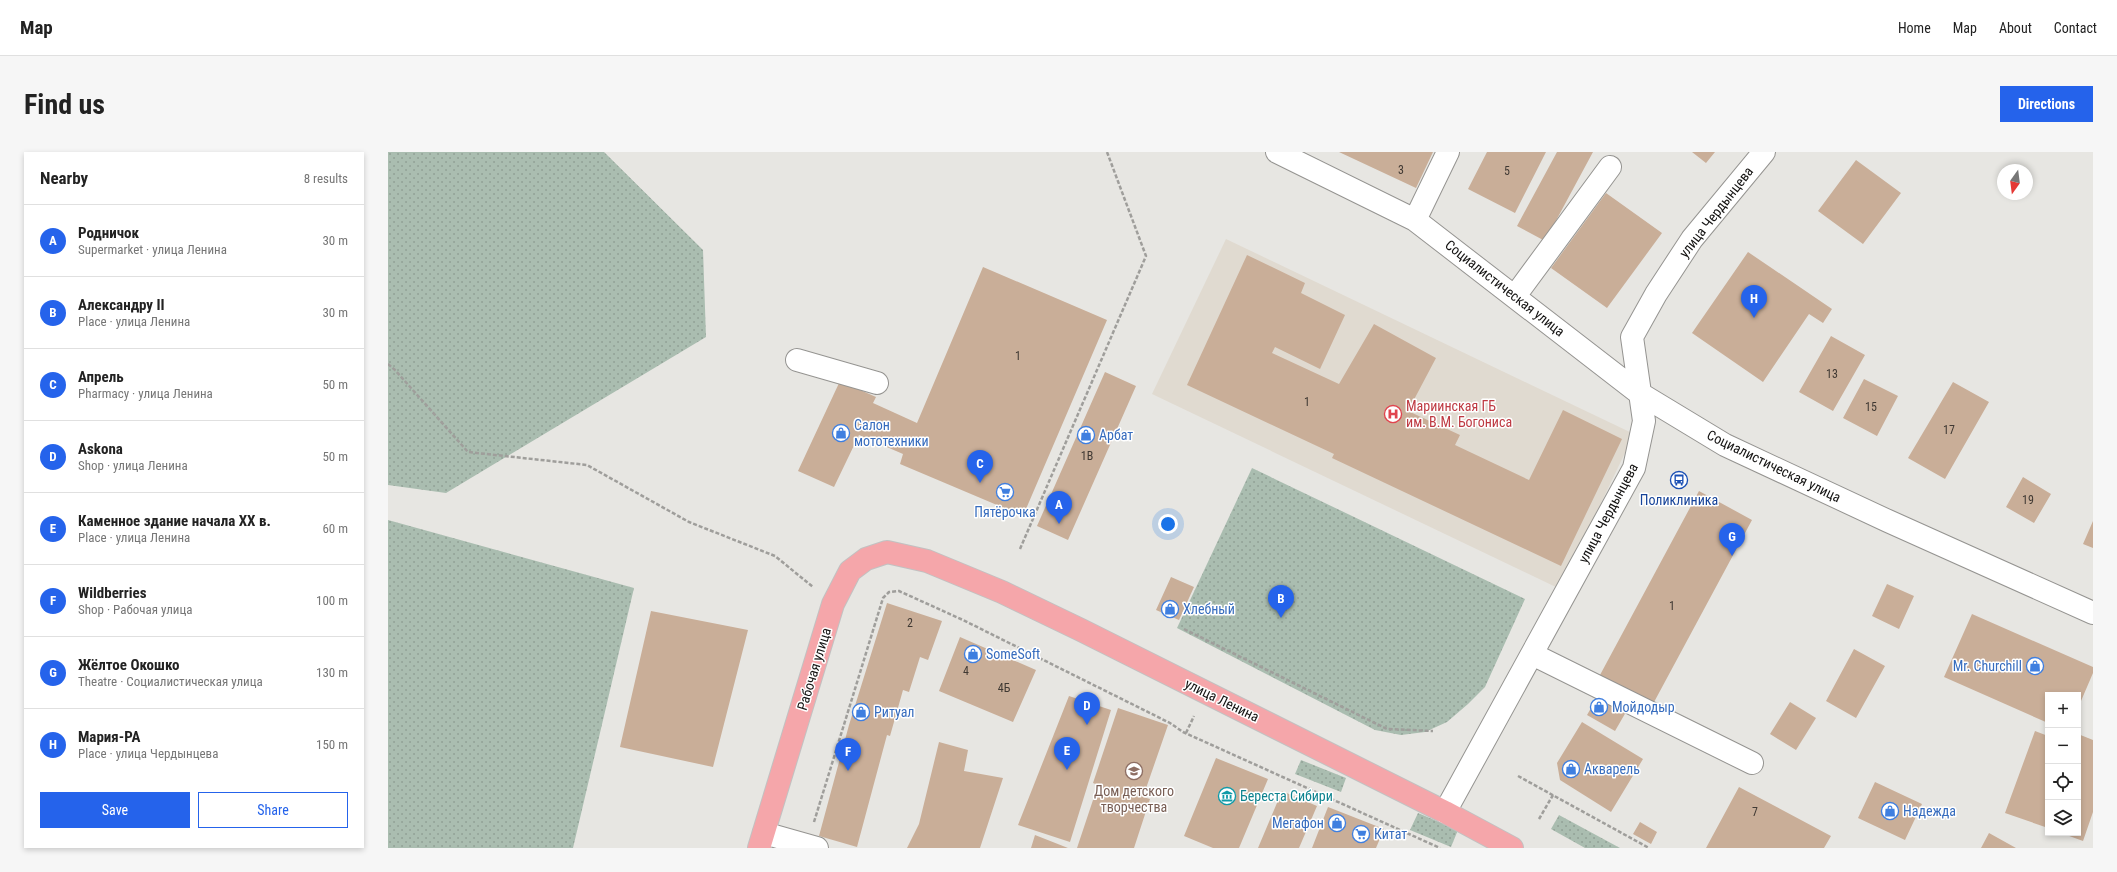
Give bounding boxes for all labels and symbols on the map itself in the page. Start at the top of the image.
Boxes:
house number: 3 [1398,163,1404,177]
street label: улица Чердынцева [1676,163,1756,261]
house number: 5 [1504,164,1510,178]
north arrow [1997,164,2033,200]
street label: Социалистическая улица [1442,236,1568,340]
pin: H [1741,285,1767,318]
house number: 1 [1015,349,1021,363]
house number: 13 [1826,367,1838,381]
house number: 1 [1304,395,1310,409]
place label: Мариинская ГБ им. В.М. Богониса [1406,398,1512,430]
house number: 15 [1865,400,1877,414]
hospital icon: Мариинская ГБ им. В.М. Богониса [1383,404,1403,424]
place label: Салон мототехники [854,417,929,449]
shop icon: Салон мототехники [831,423,851,443]
house number: 17 [1943,423,1955,437]
shop icon: Арбат [1076,425,1096,445]
place label: Арбат [1099,427,1133,443]
street label: Социалистическая улица [1704,427,1844,505]
house number: 1В [1081,449,1093,463]
pin: C [967,450,993,483]
street label: улица Чердынцева [1575,460,1641,566]
bus stop icon: Поликлиника [1669,470,1689,490]
supermarket icon: Пятёрочка [995,482,1015,502]
pin: A [1046,491,1072,524]
place label: Поликлиника [1640,492,1718,508]
house number: 19 [2022,493,2034,507]
place label: Пятёрочка [974,504,1036,520]
your location [1158,514,1178,534]
pin: G [1719,523,1745,556]
pin: B [1268,585,1294,618]
shop icon: Хлебный [1160,599,1180,619]
house number: 1 [1669,599,1675,613]
place label: Хлебный [1183,601,1235,617]
house number: 2 [907,616,913,630]
street label: Рабочая улица [794,626,834,712]
shop icon: SomeSoft [963,644,983,664]
place label: SomeSoft [986,646,1040,662]
shop icon: Mr. Churchill [2025,656,2045,676]
place label: Mr. Churchill [1953,658,2022,674]
house number: 4 [963,664,969,678]
street label: улица Ленина [1182,675,1262,725]
house number: 4Б [998,681,1011,695]
pin: D [1074,692,1100,725]
shop icon: Мойдодыр [1589,697,1609,717]
place label: Мойдодыр [1612,699,1675,715]
shop icon: Ритуал [851,702,871,722]
place label: Ритуал [874,704,915,720]
pin: E [1054,737,1080,770]
pin: F [835,738,861,771]
shop icon: Акварель [1561,759,1581,779]
school or university icon: Дом детского творчества [1124,761,1144,781]
place label: Акварель [1584,761,1640,777]
place label: Дом детского творчества [1094,783,1174,815]
museum icon: Береста Сибири [1217,786,1237,806]
place label: Береста Сибири [1240,788,1333,804]
shop icon: Надежда [1880,801,1900,821]
place label: Надежда [1903,803,1956,819]
house number: 7 [1752,805,1758,819]
shop icon: Мегафон [1327,813,1347,833]
place label: Мегафон [1272,815,1324,831]
supermarket icon: Китат [1351,824,1371,844]
place label: Китат [1374,826,1407,842]

